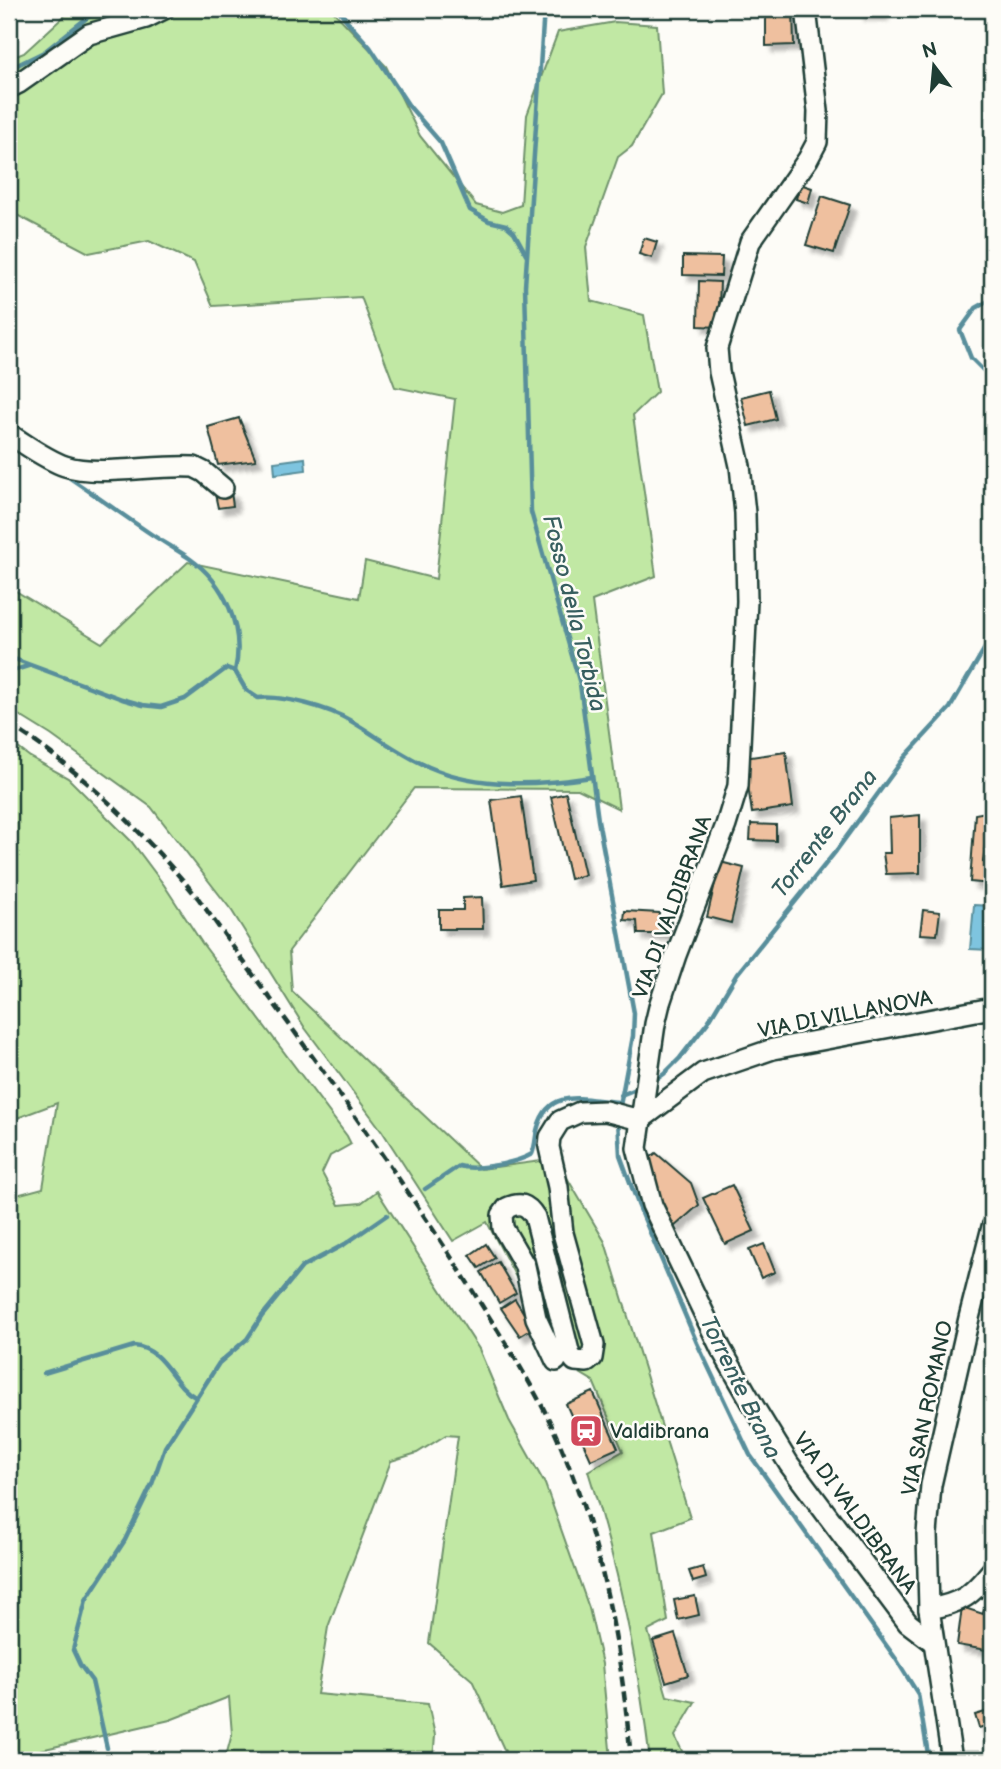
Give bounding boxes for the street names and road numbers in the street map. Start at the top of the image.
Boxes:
street label: VIA DI VALDIBRANA [628,812,717,1002]
street label: VIA DI VILLANOVA [756,985,934,1044]
street label: VIA SAN ROMANO [897,1318,958,1498]
street label: VIA DI VALDIBRANA [788,1428,922,1599]

